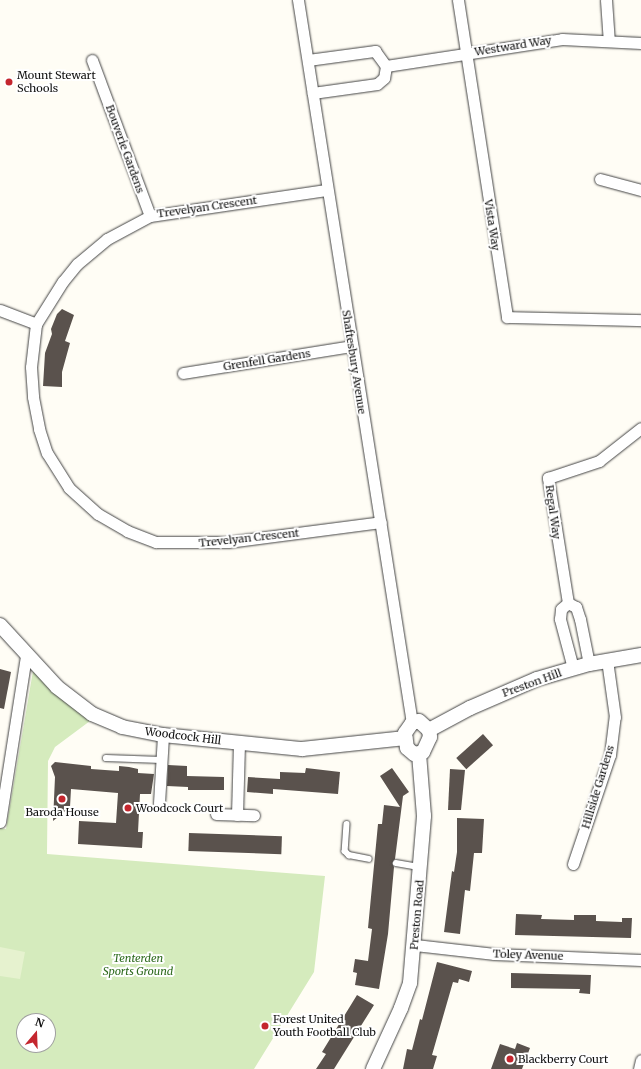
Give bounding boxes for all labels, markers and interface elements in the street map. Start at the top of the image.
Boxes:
street label: Westward Way [474,33,552,59]
place label: Mount Stewart Schools [17,69,96,95]
marker: Mount Stewart Schools [4,77,14,87]
street label: Bouverie Gardens [103,103,147,195]
street label: Trevelyan Crescent [156,193,258,221]
street label: Vista Way [481,198,503,252]
street label: Shaftesbury Avenue [339,309,369,415]
street label: Grenfell Gardens [222,347,312,373]
street label: Regal Way [543,484,563,540]
street label: Trevelyan Crescent [198,526,300,550]
street label: Preston Hill [500,666,564,700]
street label: Woodcock Hill [144,725,222,747]
street label: Hillside Gardens [579,744,617,830]
marker: Baroda House [57,794,67,804]
place label: Woodcock Court [136,801,223,815]
marker: Woodcock Court [123,803,133,813]
place label: Baroda House [25,805,99,819]
street label: Preston Road [407,880,427,950]
street label: Toley Avenue [493,947,563,963]
park label: Tenterden Sports Ground [103,952,173,978]
north arrow [16,1013,56,1053]
place label: Forest United Youth Football Club [273,1013,376,1039]
text: N [33,1015,46,1031]
marker: Forest United Youth Football Club [260,1021,270,1031]
place label: Blackberry Court [518,1052,608,1066]
marker: Blackberry Court [505,1054,515,1064]

